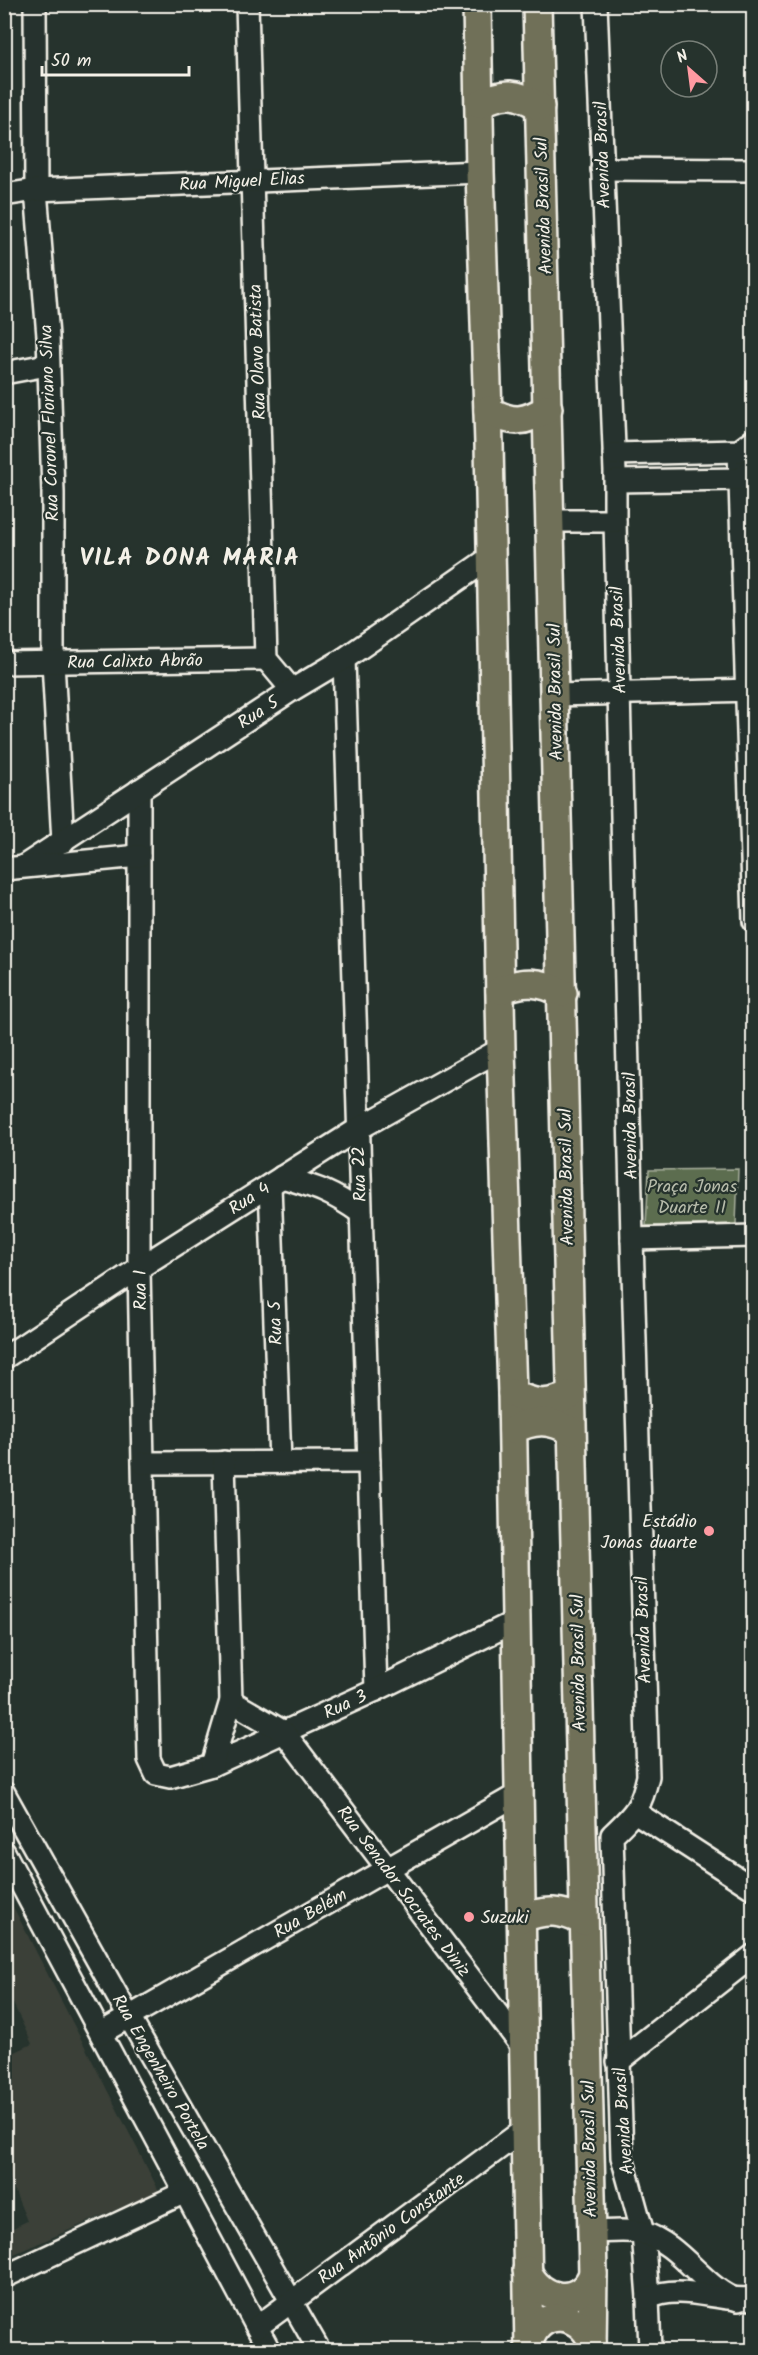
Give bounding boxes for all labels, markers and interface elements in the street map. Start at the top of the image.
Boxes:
scale bar [42,39,189,77]
north arrow [659,39,719,99]
text: N [672,44,693,70]
text: 50 m [51,47,91,76]
street label: Avenida Brasil [587,100,620,209]
street label: Avenida Brasil Sul [528,136,561,275]
street label: Rua Miguel Elias [179,165,306,200]
street label: Rua Olavo Batista [242,284,275,420]
street label: Rua Coronel Floriano Silva [33,324,68,522]
district label: VILA DONA MARIA [80,539,300,578]
street label: Avenida Brasil [603,585,636,694]
street label: Avenida Brasil Sul [541,623,572,761]
street label: Rua Calixto Abrão [67,647,203,678]
street label: Rua 5 [232,688,286,738]
street label: Avenida Brasil [616,1071,647,1180]
street label: Avenida Brasil Sul [552,1108,583,1246]
street label: Rua 22 [345,1146,376,1202]
park label: Praça Jonas Duarte II [647,1173,737,1223]
street label: Rua 4 [223,1175,277,1224]
street label: Rua 1 [127,1269,156,1310]
street label: Rua 5 [261,1299,292,1346]
place label: Estádio Jonas duarte [600,1508,697,1558]
marker: Estádio Jonas duarte [702,1524,716,1538]
street label: Avenida Brasil [628,1575,661,1684]
street label: Avenida Brasil Sul [564,1594,595,1732]
street label: Rua 3 [319,1683,372,1728]
street label: Rua Senador Socrates Diniz [328,1800,477,1984]
street label: Rua Belém [268,1881,353,1947]
place label: Suzuki [481,1904,529,1933]
marker: Suzuki [462,1910,476,1924]
street label: Rua Engenheiro Portela [103,1989,216,2156]
street label: Avenida Brasil [606,2066,643,2175]
street label: Avenida Brasil Sul [575,2080,606,2218]
street label: Rua Antônio Constante [312,2166,472,2293]

